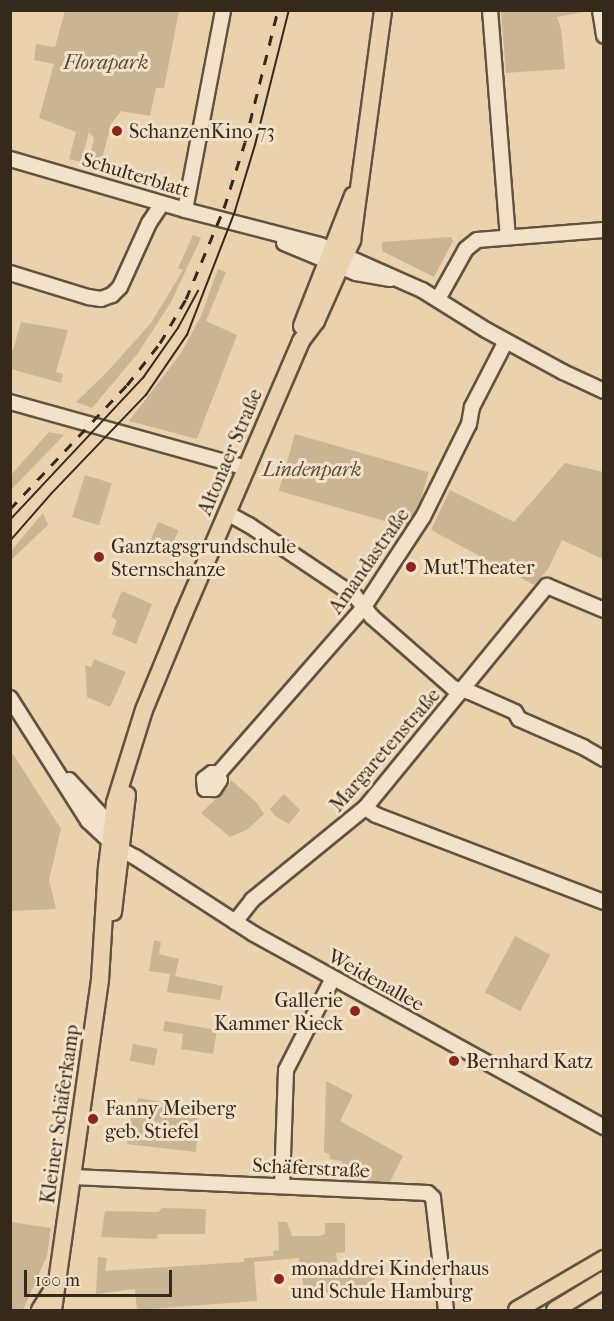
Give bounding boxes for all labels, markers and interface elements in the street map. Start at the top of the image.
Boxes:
park label: Florapark [64,50,148,74]
place label: SchanzenKino 73 [129,119,275,143]
marker: SchanzenKino 73 [110,124,124,138]
street label: Schulterblatt [79,147,193,203]
street label: Altonaer Straße [193,385,267,519]
park label: Lindenpark [262,457,362,481]
street label: Amandastraße [324,503,414,619]
place label: Ganztagsgrundschule Sternschanze [111,534,296,581]
marker: Ganztagsgrundschule Sternschanze [92,550,106,564]
place label: Mut!Theater [423,555,535,579]
marker: Mut!Theater [404,560,418,574]
street label: Margaretenstraße [325,683,445,817]
street label: Weidenallee [324,944,428,1016]
place label: Gallerie Kammer Rieck [214,988,343,1035]
marker: Gallerie Kammer Rieck [348,1004,362,1018]
street label: Kleiner Schäferkamp [36,1023,84,1205]
place label: Bernhard Katz [466,1049,593,1073]
marker: Bernhard Katz [447,1054,461,1068]
place label: Fanny Meiberg geb. Stiefel [105,1096,236,1143]
marker: Fanny Meiberg geb. Stiefel [86,1112,100,1126]
street label: Schäferstraße [252,1153,370,1183]
place label: monaddrei Kinderhaus und Schule Hamburg [291,1256,489,1303]
scale bar [27,1258,176,1296]
text: 100 m [35,1270,80,1291]
marker: monaddrei Kinderhaus und Schule Hamburg [272,1272,286,1286]

